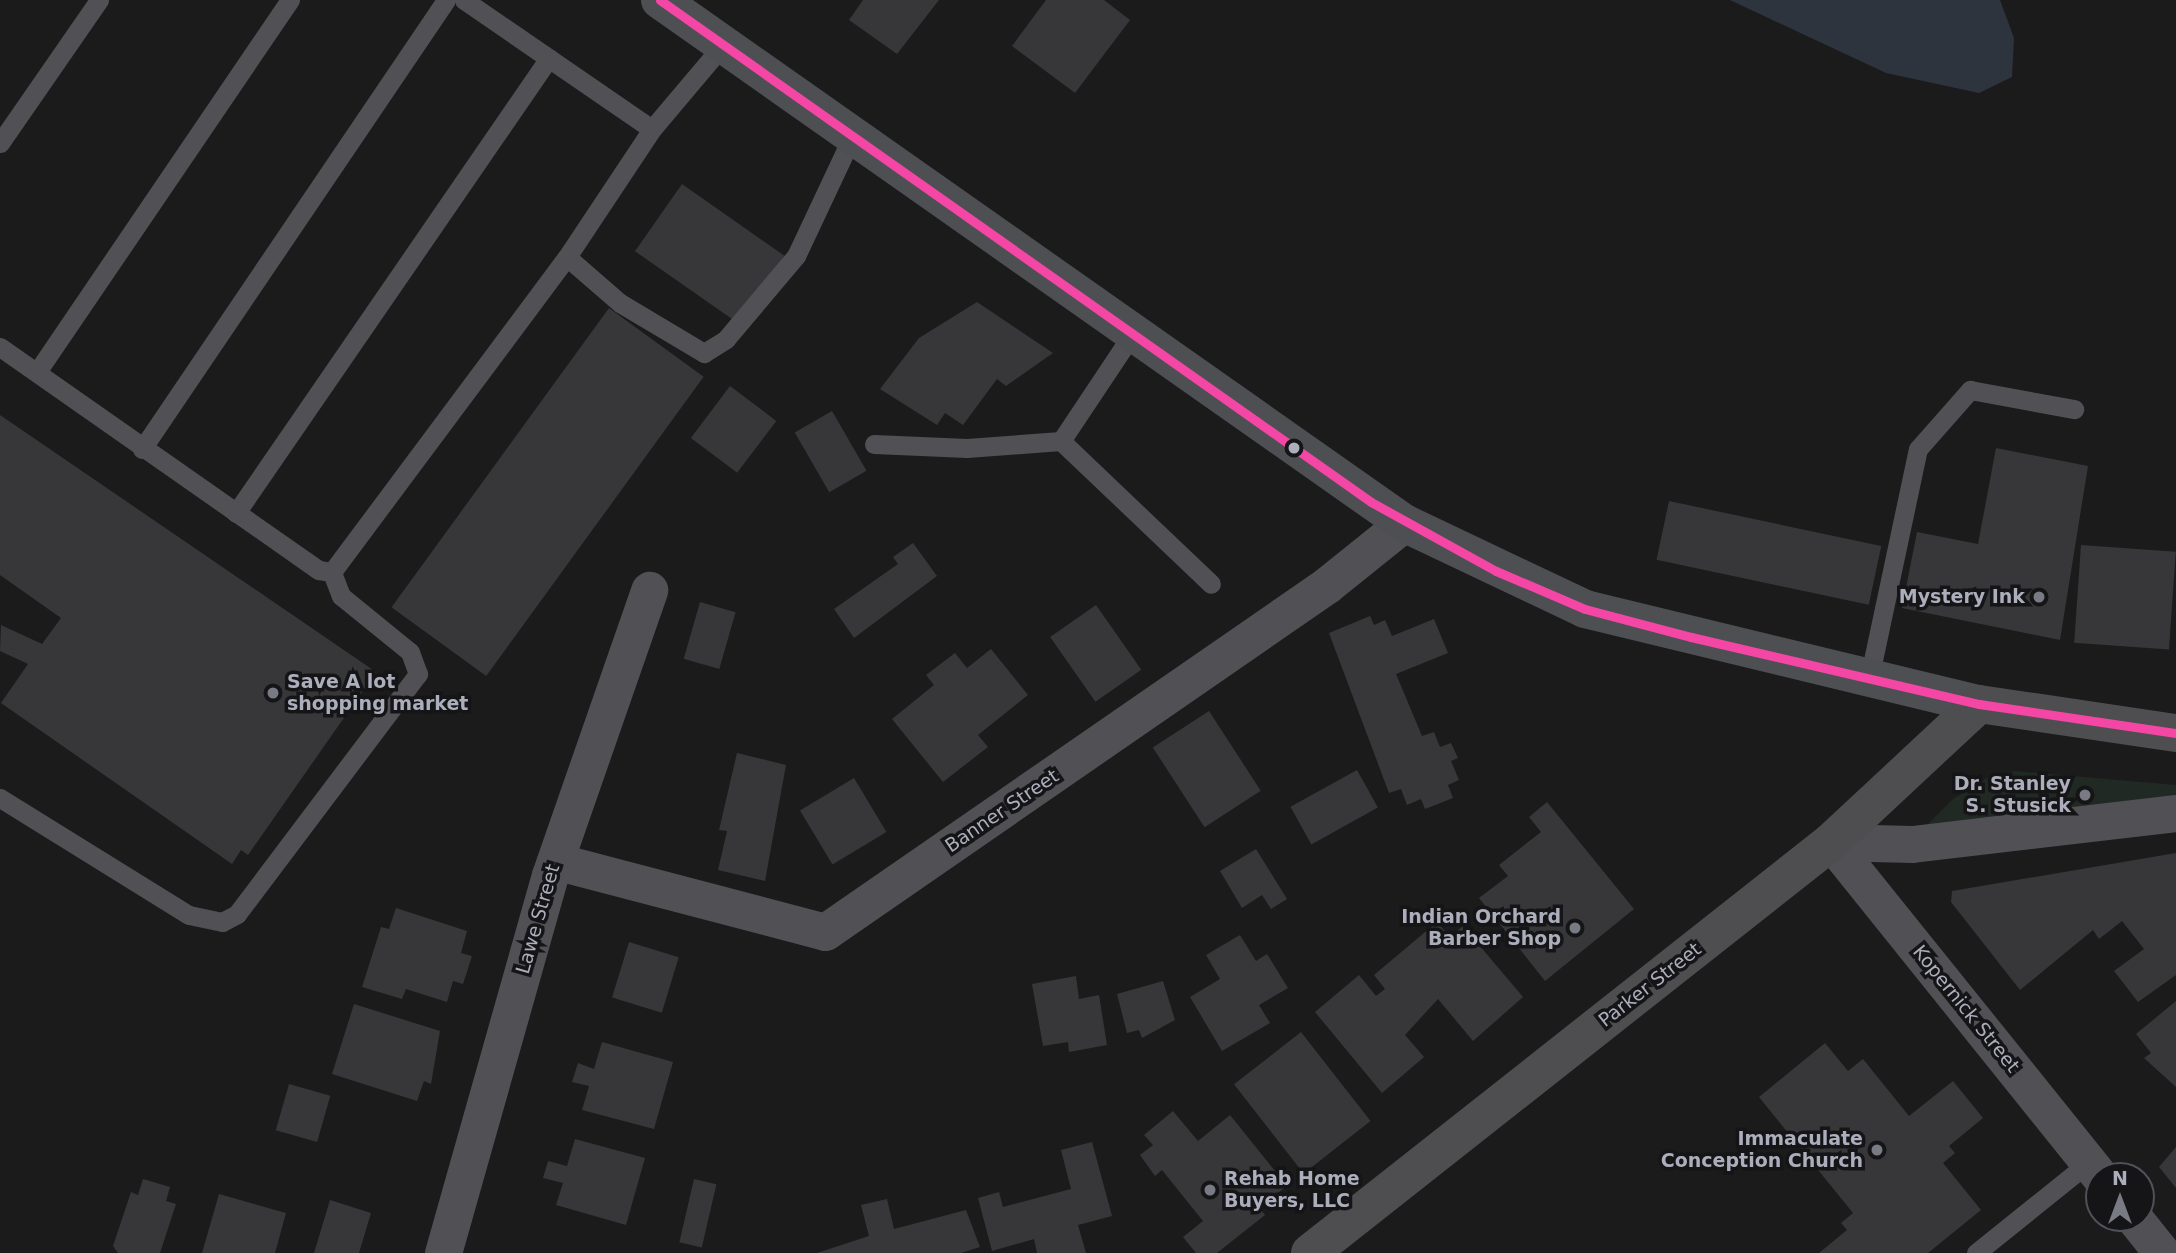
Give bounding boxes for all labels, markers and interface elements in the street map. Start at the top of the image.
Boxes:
unlabelled marker [1287,441,1301,455]
place label: Mystery Ink [1899,586,2025,608]
marker: Mystery Ink [2031,589,2047,605]
place label: Save A lot shopping market [287,671,468,715]
marker: Save A lot shopping market [265,685,281,701]
street label: Banner Street [941,765,1063,857]
place label: Dr. Stanley S. Stusick [1954,773,2071,817]
marker: Dr. Stanley S. Stusick [2077,787,2093,803]
street label: Lawe Street [511,861,565,977]
place label: Indian Orchard Barber Shop [1401,906,1561,950]
marker: Indian Orchard Barber Shop [1567,920,1583,936]
street label: Parker Street [1594,938,1706,1032]
street label: Kopernick Street [1908,941,2024,1077]
place label: Immaculate Conception Church [1661,1128,1863,1172]
marker: Immaculate Conception Church [1869,1142,1885,1158]
north arrow [2085,1162,2155,1232]
text: N [2112,1167,2128,1189]
place label: Rehab Home Buyers, LLC [1224,1168,1360,1212]
marker: Rehab Home Buyers, LLC [1202,1182,1218,1198]

